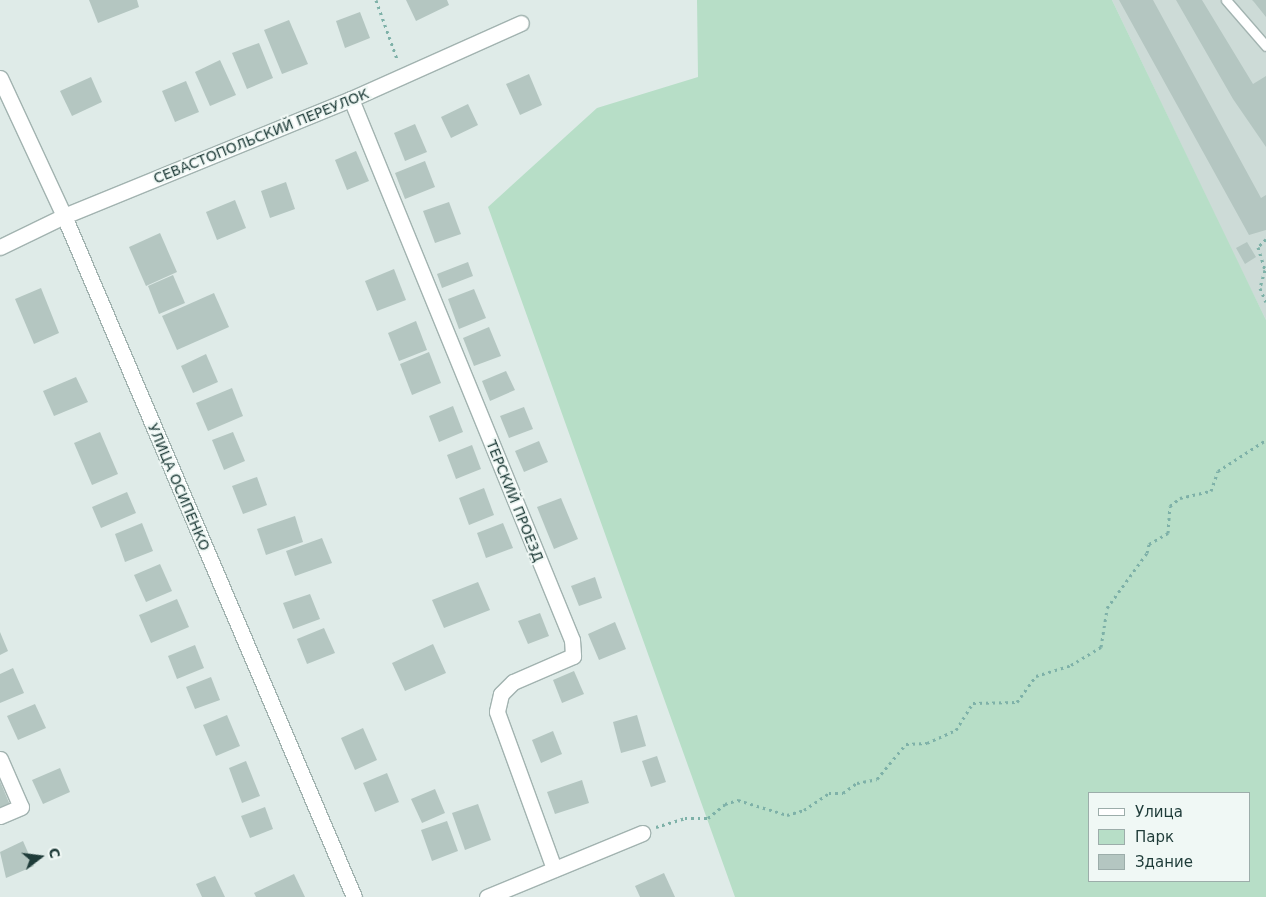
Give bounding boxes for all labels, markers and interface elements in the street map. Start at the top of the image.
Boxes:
street label: СЕВАСТОПОЛЬСКИЙ ПЕРЕУЛОК [151,85,371,187]
street label: УЛИЦА ОСИПЕНКО [145,421,213,553]
street label: ТЕРСКИЙ ПРОЕЗД [483,438,547,564]
legend [1088,792,1251,882]
text: Улица [1135,803,1183,821]
text: Парк [1135,828,1174,846]
north arrow [15,832,65,882]
text: С [45,846,64,860]
text: Здание [1135,853,1193,871]

